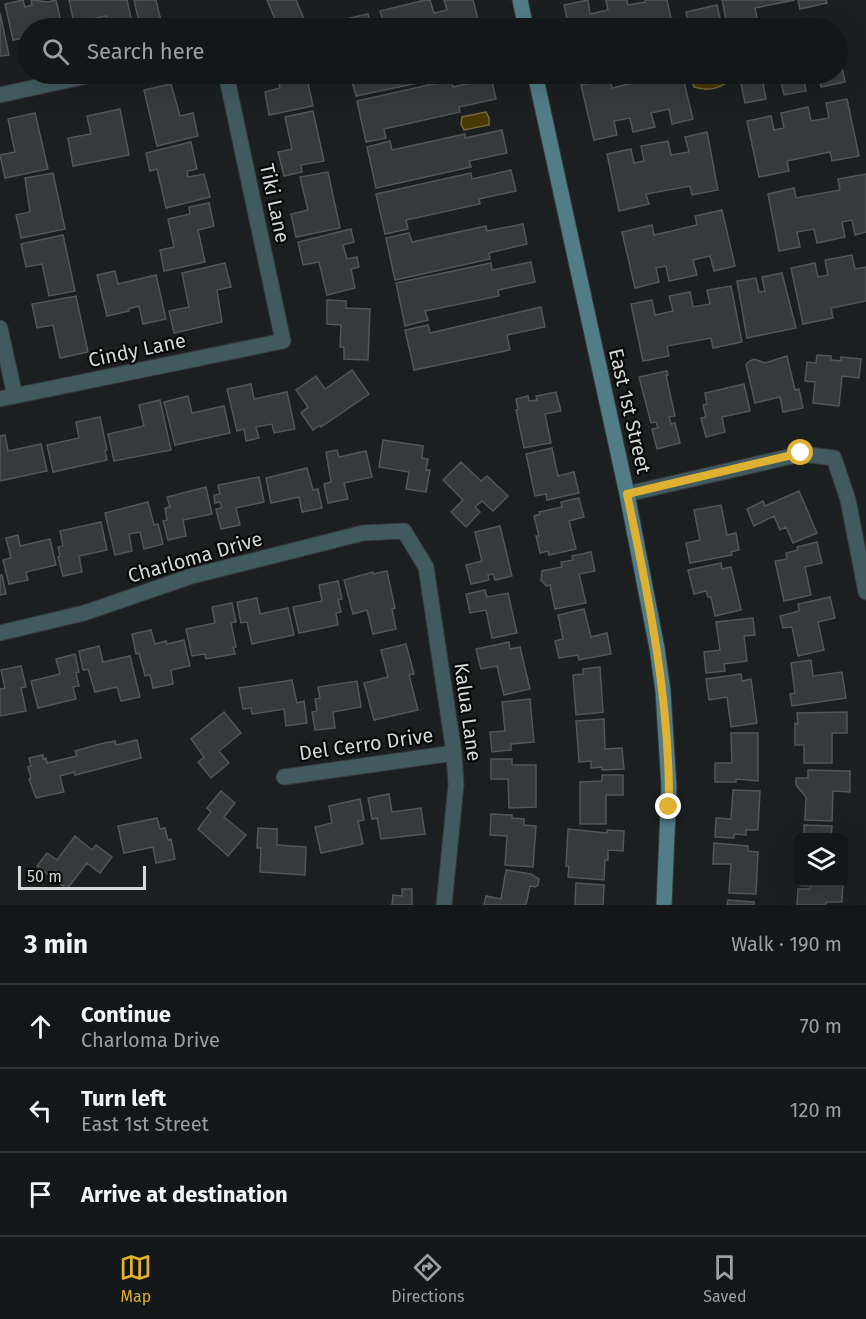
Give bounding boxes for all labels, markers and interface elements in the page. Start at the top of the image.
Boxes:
search box [18,18,848,84]
icon: search [39,35,72,68]
text: Search here [87,38,205,65]
street label: Tiki Lane [255,161,295,245]
street label: Cindy Lane [86,328,188,372]
street label: East 1st Street [604,346,656,477]
route start [787,439,813,465]
street label: Charloma Drive [125,526,265,588]
street label: Kalua Lane [449,661,487,763]
street label: Del Cerro Drive [297,723,435,765]
route end [655,793,681,819]
map controls [794,833,848,887]
button: layers [794,833,848,887]
scale bar [18,863,146,890]
text: 50 m [27,867,62,886]
text: 3 min [24,929,88,960]
text: Walk · 190 m [731,932,842,956]
text: Continue [81,1001,171,1028]
icon: ahead [24,1010,57,1043]
text: 70 m [800,1014,842,1038]
text: Charloma Drive [81,1028,220,1052]
text: Turn left [81,1085,166,1112]
icon: left [24,1094,57,1127]
text: 120 m [790,1098,842,1122]
text: East 1st Street [81,1112,209,1136]
icon: arrive [24,1178,57,1211]
text: Arrive at destination [81,1181,288,1208]
tab: Map [119,1251,152,1306]
tab: Directions [391,1251,465,1306]
tab: Saved [703,1251,747,1306]

